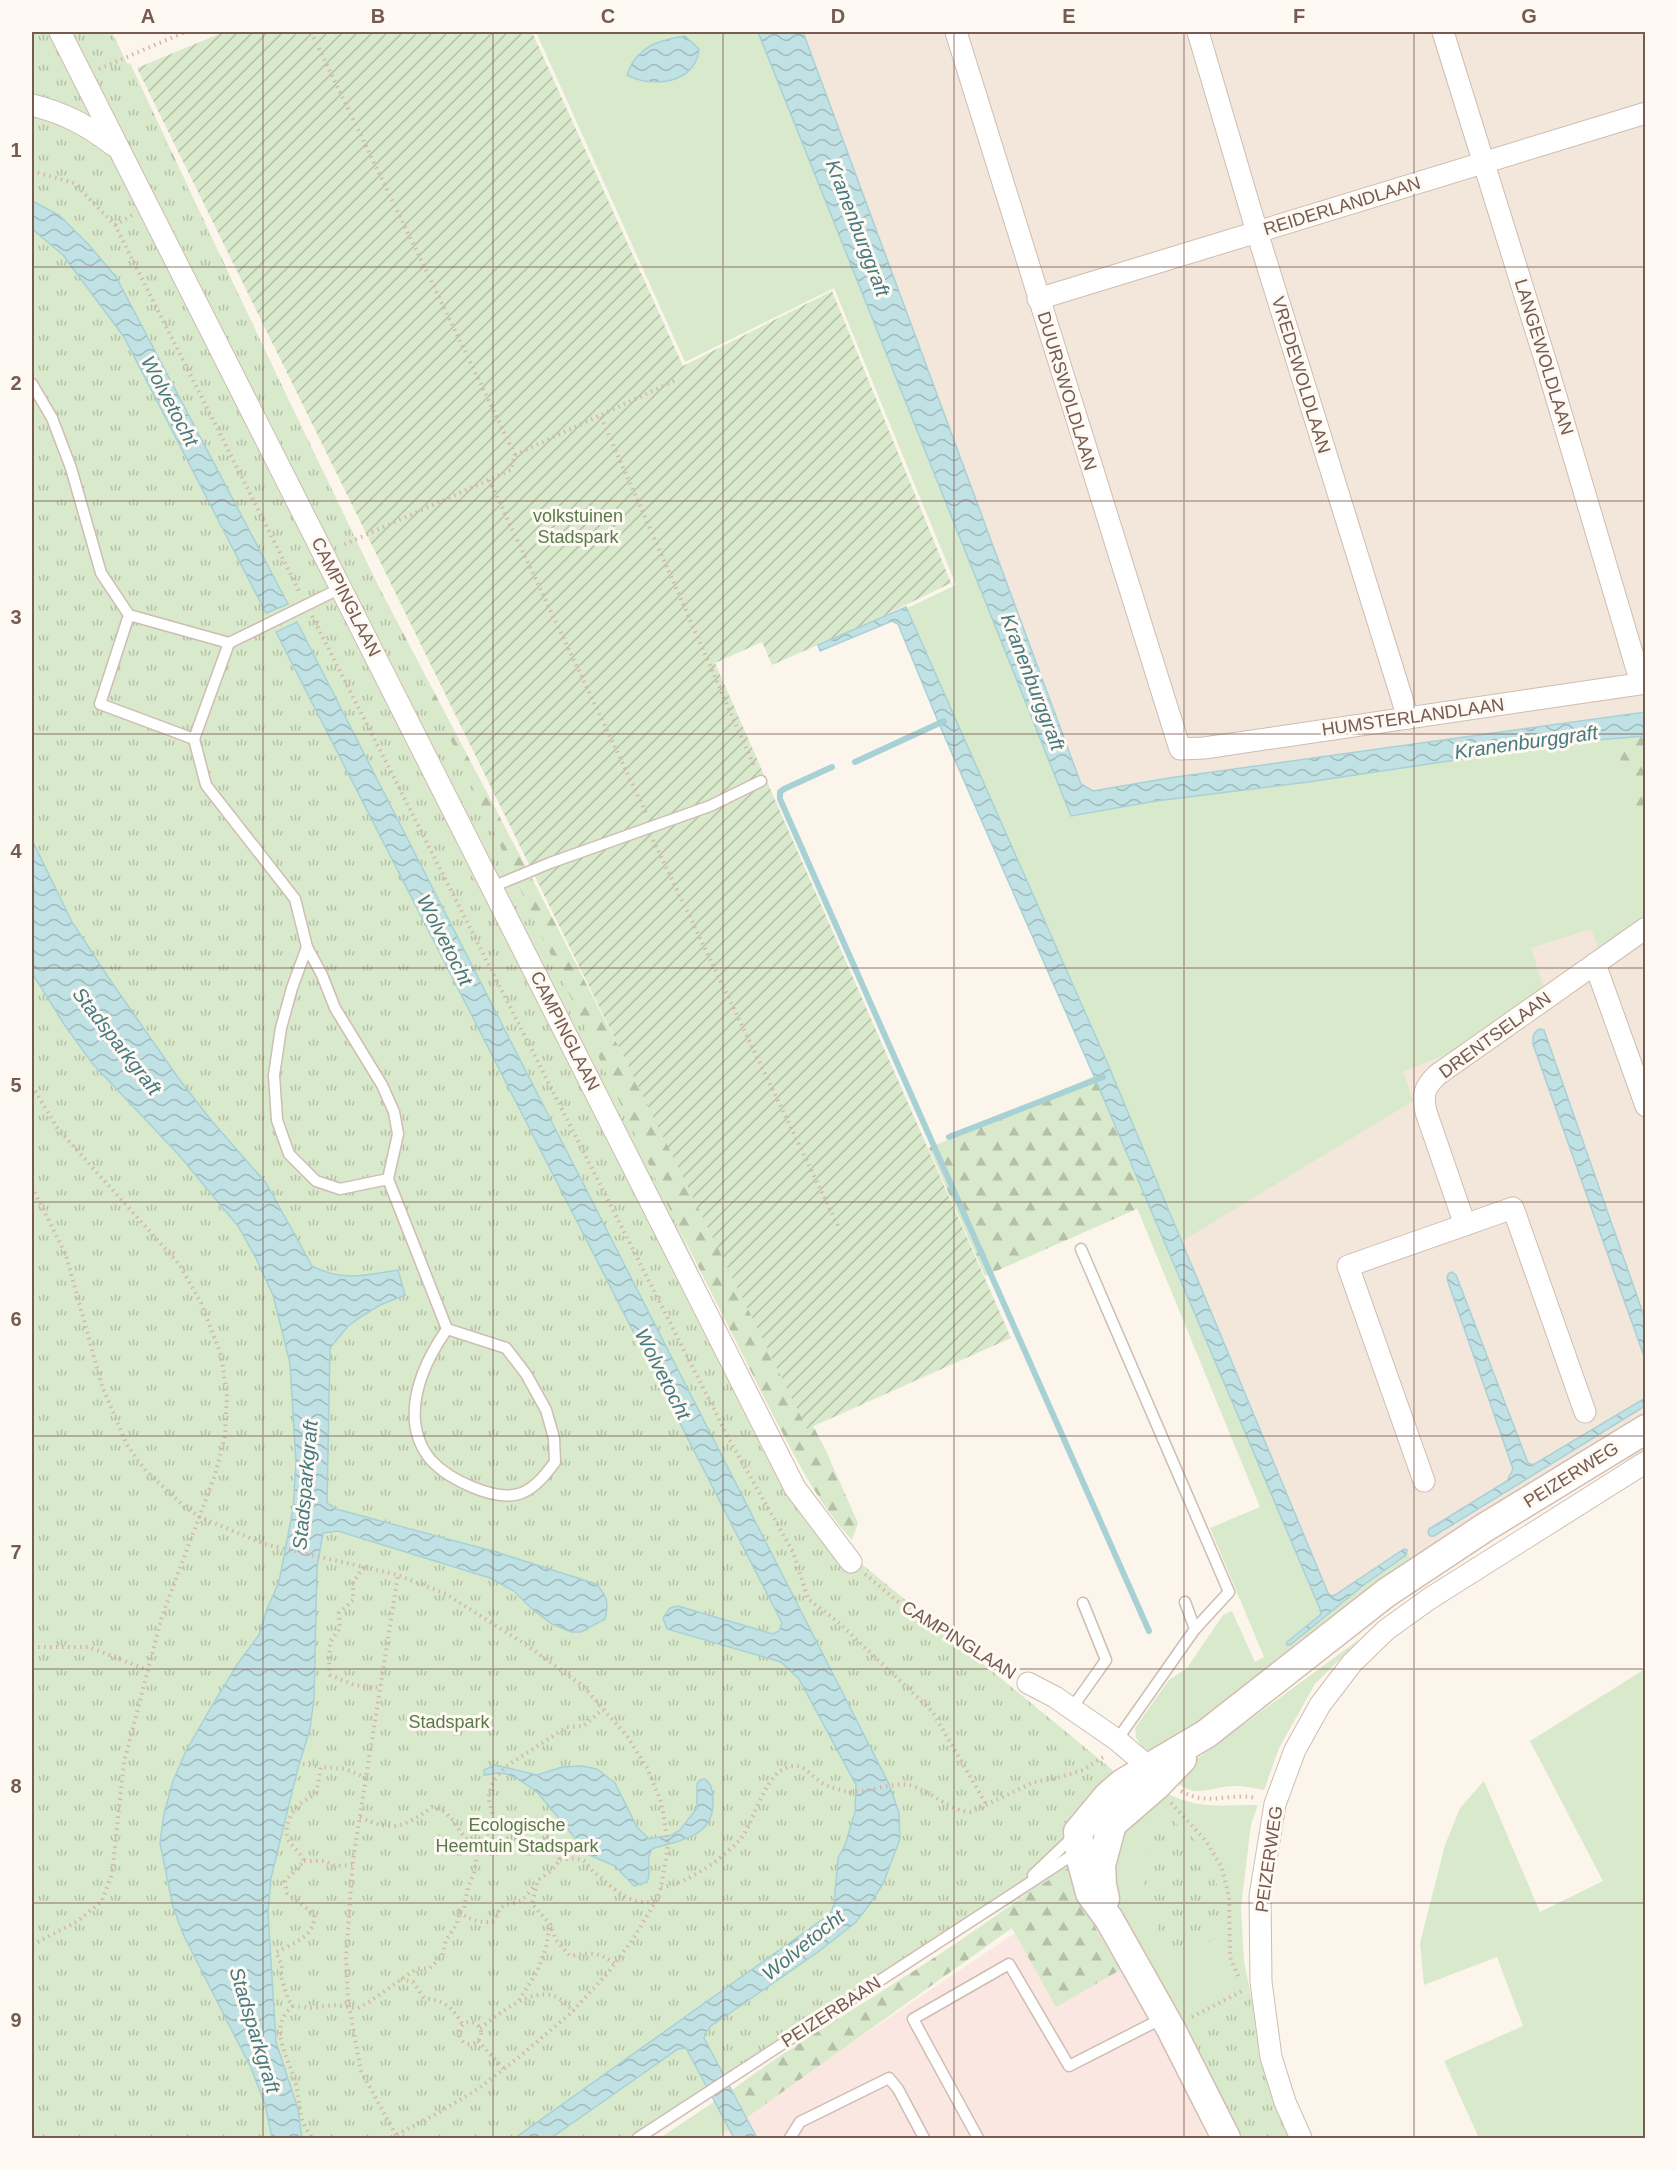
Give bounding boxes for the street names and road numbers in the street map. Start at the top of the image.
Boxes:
street label: REIDERLANDLAAN [1261,173,1423,239]
street label: LANGEWOLDLAAN [1511,277,1577,437]
street label: VREDEWOLDLAAN [1268,294,1334,456]
street label: DUURSWOLDLAAN [1033,309,1101,473]
street label: CAMPINGLAAN [307,534,385,660]
street label: HUMSTERLANDLAAN [1320,694,1506,740]
street label: CAMPINGLAAN [526,968,604,1094]
street label: DRENTSELAAN [1435,988,1555,1082]
street label: PEIZERWEG [1520,1438,1622,1512]
street label: CAMPINGLAAN [898,1597,1020,1683]
street label: PEIZERWEG [1252,1804,1286,1914]
street label: PEIZERBAAN [778,1973,884,2051]

